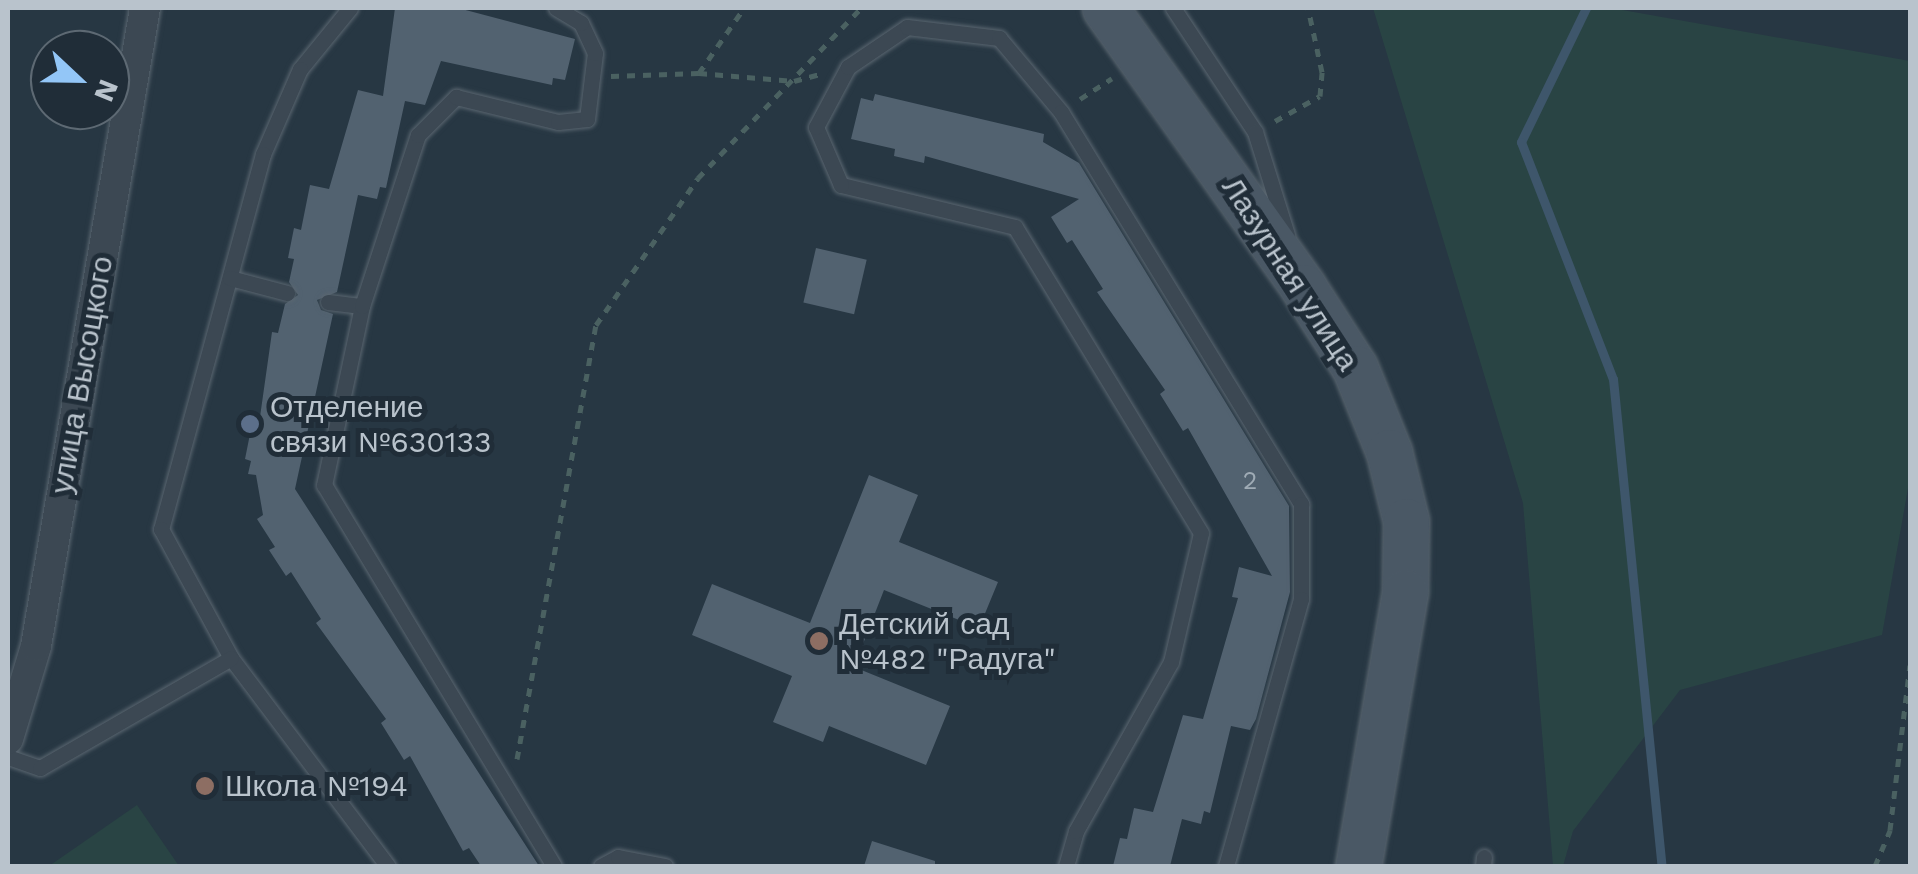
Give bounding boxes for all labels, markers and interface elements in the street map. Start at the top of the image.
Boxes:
north arrow [30,30,130,130]
text: N [87,75,126,106]
street label: Лазурная улица [1214,171,1366,377]
street label: улица Высоцкого [43,253,121,497]
place label: Отделение связи №630133 [270,389,491,460]
marker: Отделение связи №630133 [239,413,261,435]
house number: 2 [1243,466,1257,496]
place label: Детский сад №482 "Радуга" [839,606,1056,676]
marker: Детский сад №482 "Радуга" [808,630,830,652]
place label: Школа №194 [225,768,408,804]
marker: Школа №194 [194,775,216,797]

